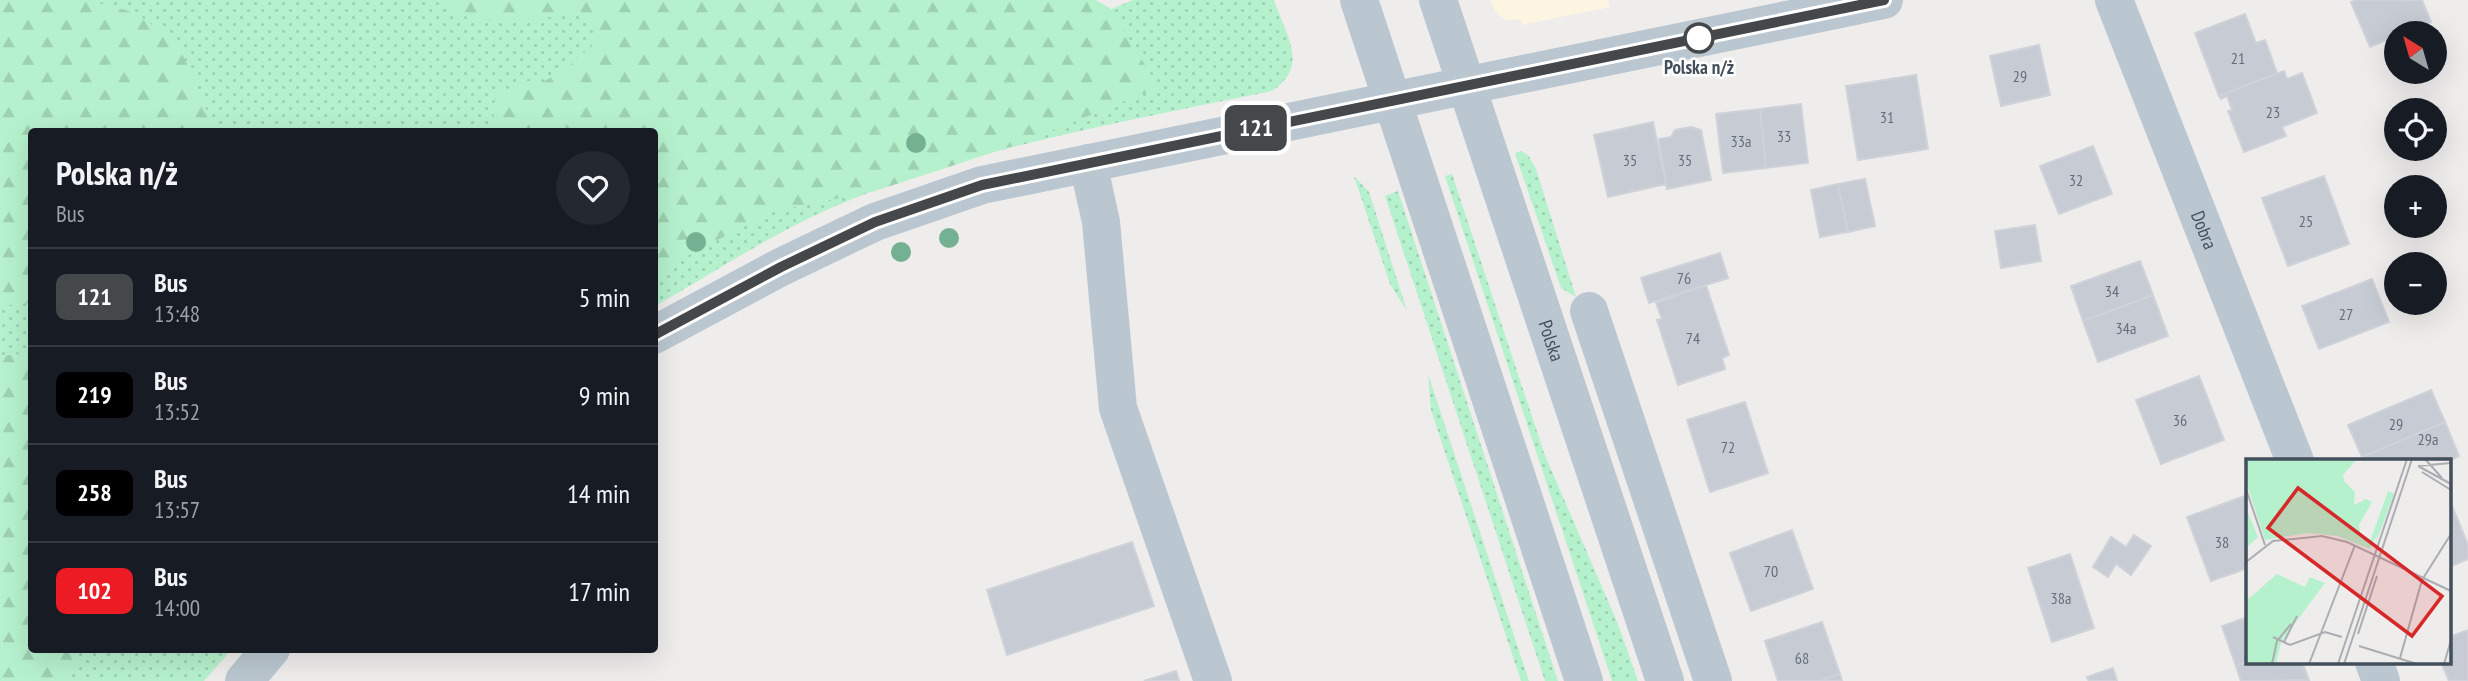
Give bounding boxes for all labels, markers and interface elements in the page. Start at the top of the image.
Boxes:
north arrow [2384,21,2446,84]
map controls [2384,21,2447,315]
marker: Polska n/ż [1684,23,1714,53]
house number: 21 [2231,48,2245,68]
place label: Polska n/ż [1664,55,1734,79]
house number: 29 [2013,66,2027,86]
button: locate [2384,98,2447,161]
house number: 23 [2266,102,2280,122]
line badge: 121 [1216,105,1296,151]
house number: 31 [1880,107,1894,127]
text: 121 [1239,112,1273,143]
house number: 33 [1777,126,1791,146]
house number: 33a [1731,131,1751,151]
house number: 35 [1623,150,1637,170]
house number: 35 [1678,150,1692,170]
text: Polska n/ż [56,151,178,194]
button: heart [556,151,630,225]
house number: 32 [2069,170,2083,190]
button: + [2384,175,2447,238]
text: Bus [56,199,85,228]
street label: Dobra [2186,207,2223,253]
house number: 25 [2299,211,2313,231]
button: − [2384,252,2447,315]
text: Bus [154,266,187,299]
house number: 76 [1677,268,1691,288]
text: 121 [77,281,112,312]
text: 5 min [579,281,630,314]
house number: 34 [2105,281,2119,301]
text: 13:48 [154,299,200,328]
house number: 27 [2339,304,2353,324]
street label: Polska [1533,317,1570,364]
house number: 34a [2116,318,2136,338]
house number: 74 [1686,328,1700,348]
text: Bus [154,364,187,397]
text: 219 [77,379,112,410]
text: 9 min [579,379,630,412]
text: 13:52 [154,397,200,426]
house number: 36 [2173,410,2187,430]
house number: 29 [2389,414,2403,434]
house number: 29a [2418,429,2438,449]
house number: 72 [1721,437,1735,457]
inset map [2246,459,2450,664]
text: Bus [154,462,187,495]
text: 258 [77,477,112,508]
text: 14 min [567,477,630,510]
text: 13:57 [154,495,200,524]
house number: 38 [2215,532,2229,552]
text: Bus [154,560,187,593]
house number: 70 [1764,561,1778,581]
text: 102 [77,575,112,606]
text: 17 min [568,575,630,608]
house number: 38a [2051,588,2071,608]
text: 14:00 [154,593,200,622]
house number: 68 [1795,648,1809,668]

